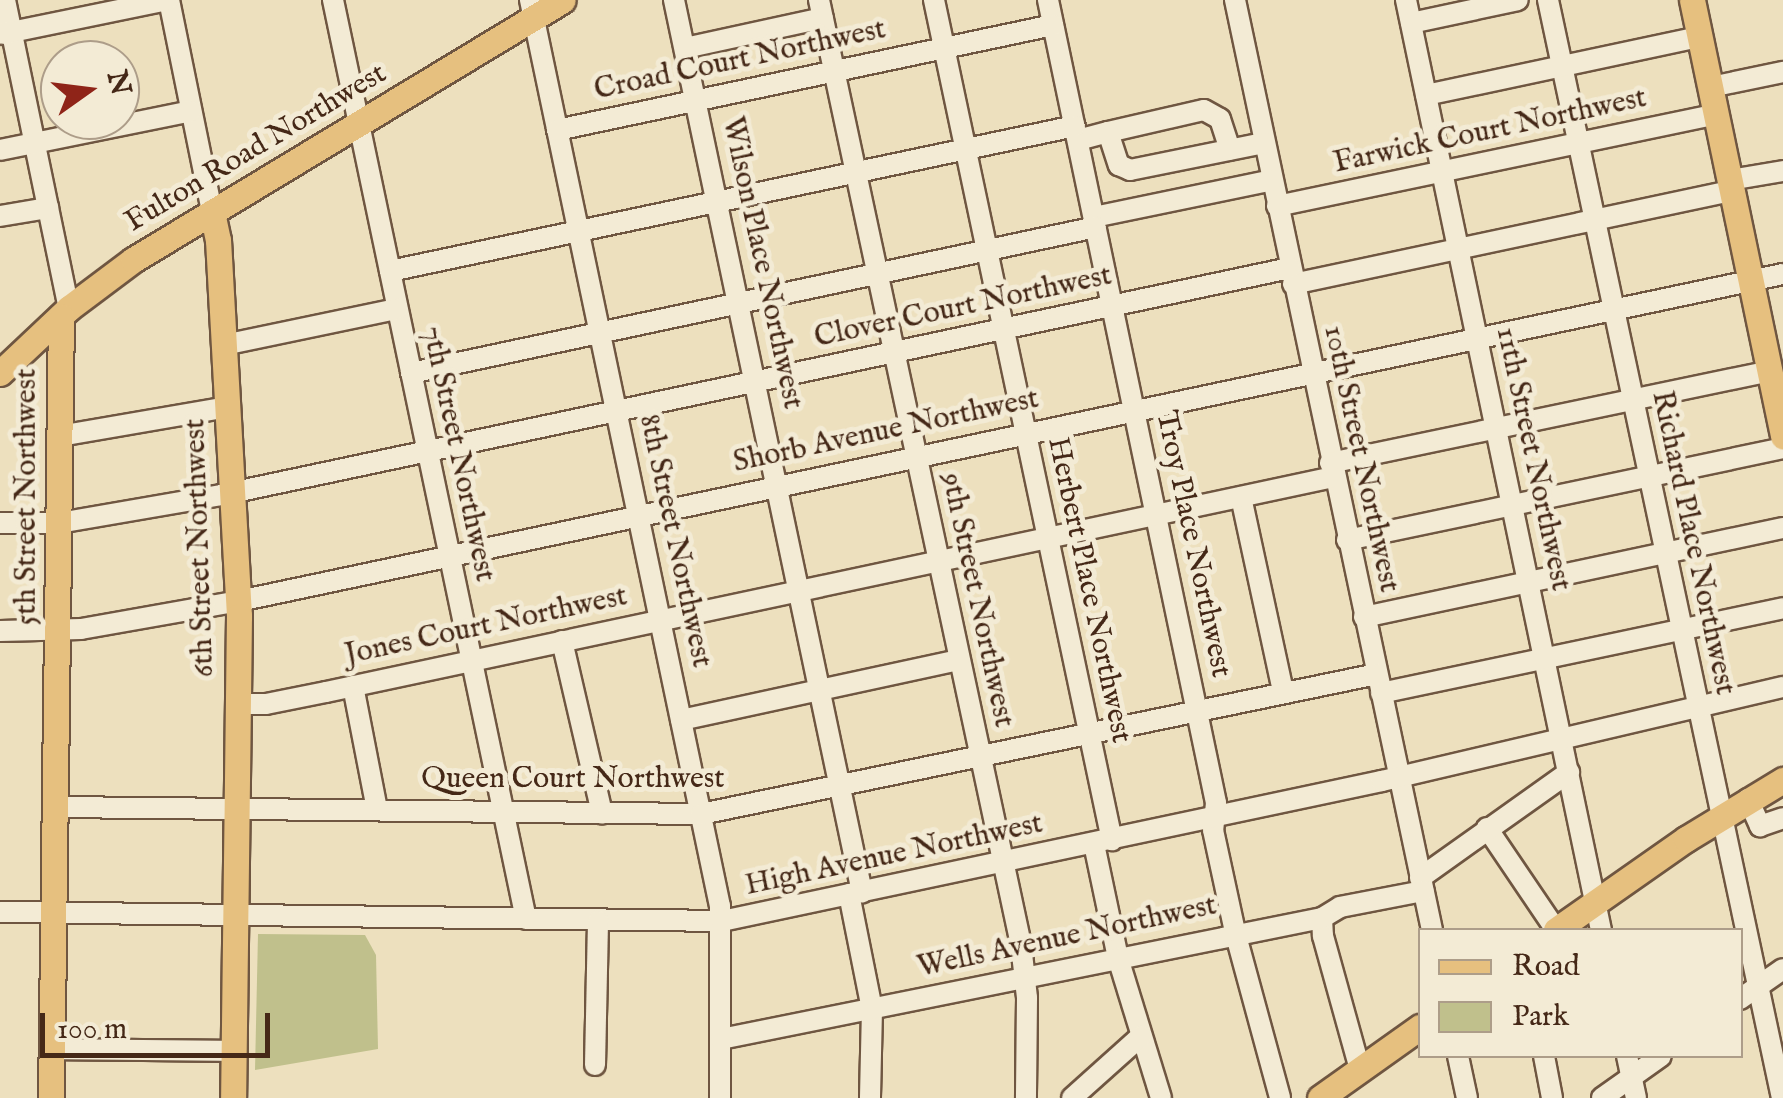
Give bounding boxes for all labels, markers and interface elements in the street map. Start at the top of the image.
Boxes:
street label: Croad Court Northwest [591,12,889,108]
north arrow [40,40,140,140]
street label: Fulton Road Northwest [119,56,393,240]
street label: Farwick Court Northwest [1330,80,1650,182]
street label: Wilson Place Northwest [713,114,811,412]
street label: Clover Court Northwest [811,258,1115,356]
street label: 10th Street Northwest [1315,322,1407,596]
street label: 7th Street Northwest [413,323,503,585]
street label: 11th Street Northwest [1487,324,1579,594]
street label: 5th Street Northwest [9,369,45,625]
street label: Shorb Avenue Northwest [730,381,1042,481]
street label: Richard Place Northwest [1643,388,1743,698]
street label: Troy Place Northwest [1147,407,1239,681]
street label: 8th Street Northwest [631,411,719,671]
street label: 6th Street Northwest [177,418,223,678]
street label: Herbert Place Northwest [1039,434,1139,746]
street label: 9th Street Northwest [932,469,1022,731]
street label: Jones Court Northwest [342,579,630,673]
street label: Queen Court Northwest [421,761,725,797]
street label: High Avenue Northwest [742,806,1046,904]
street label: Wells Avenue Northwest [914,888,1220,986]
legend [1418,928,1743,1058]
text: Road [1512,948,1580,986]
scale bar [45,993,275,1055]
text: Park [1512,998,1569,1036]
text: 100 m [57,1011,127,1049]

